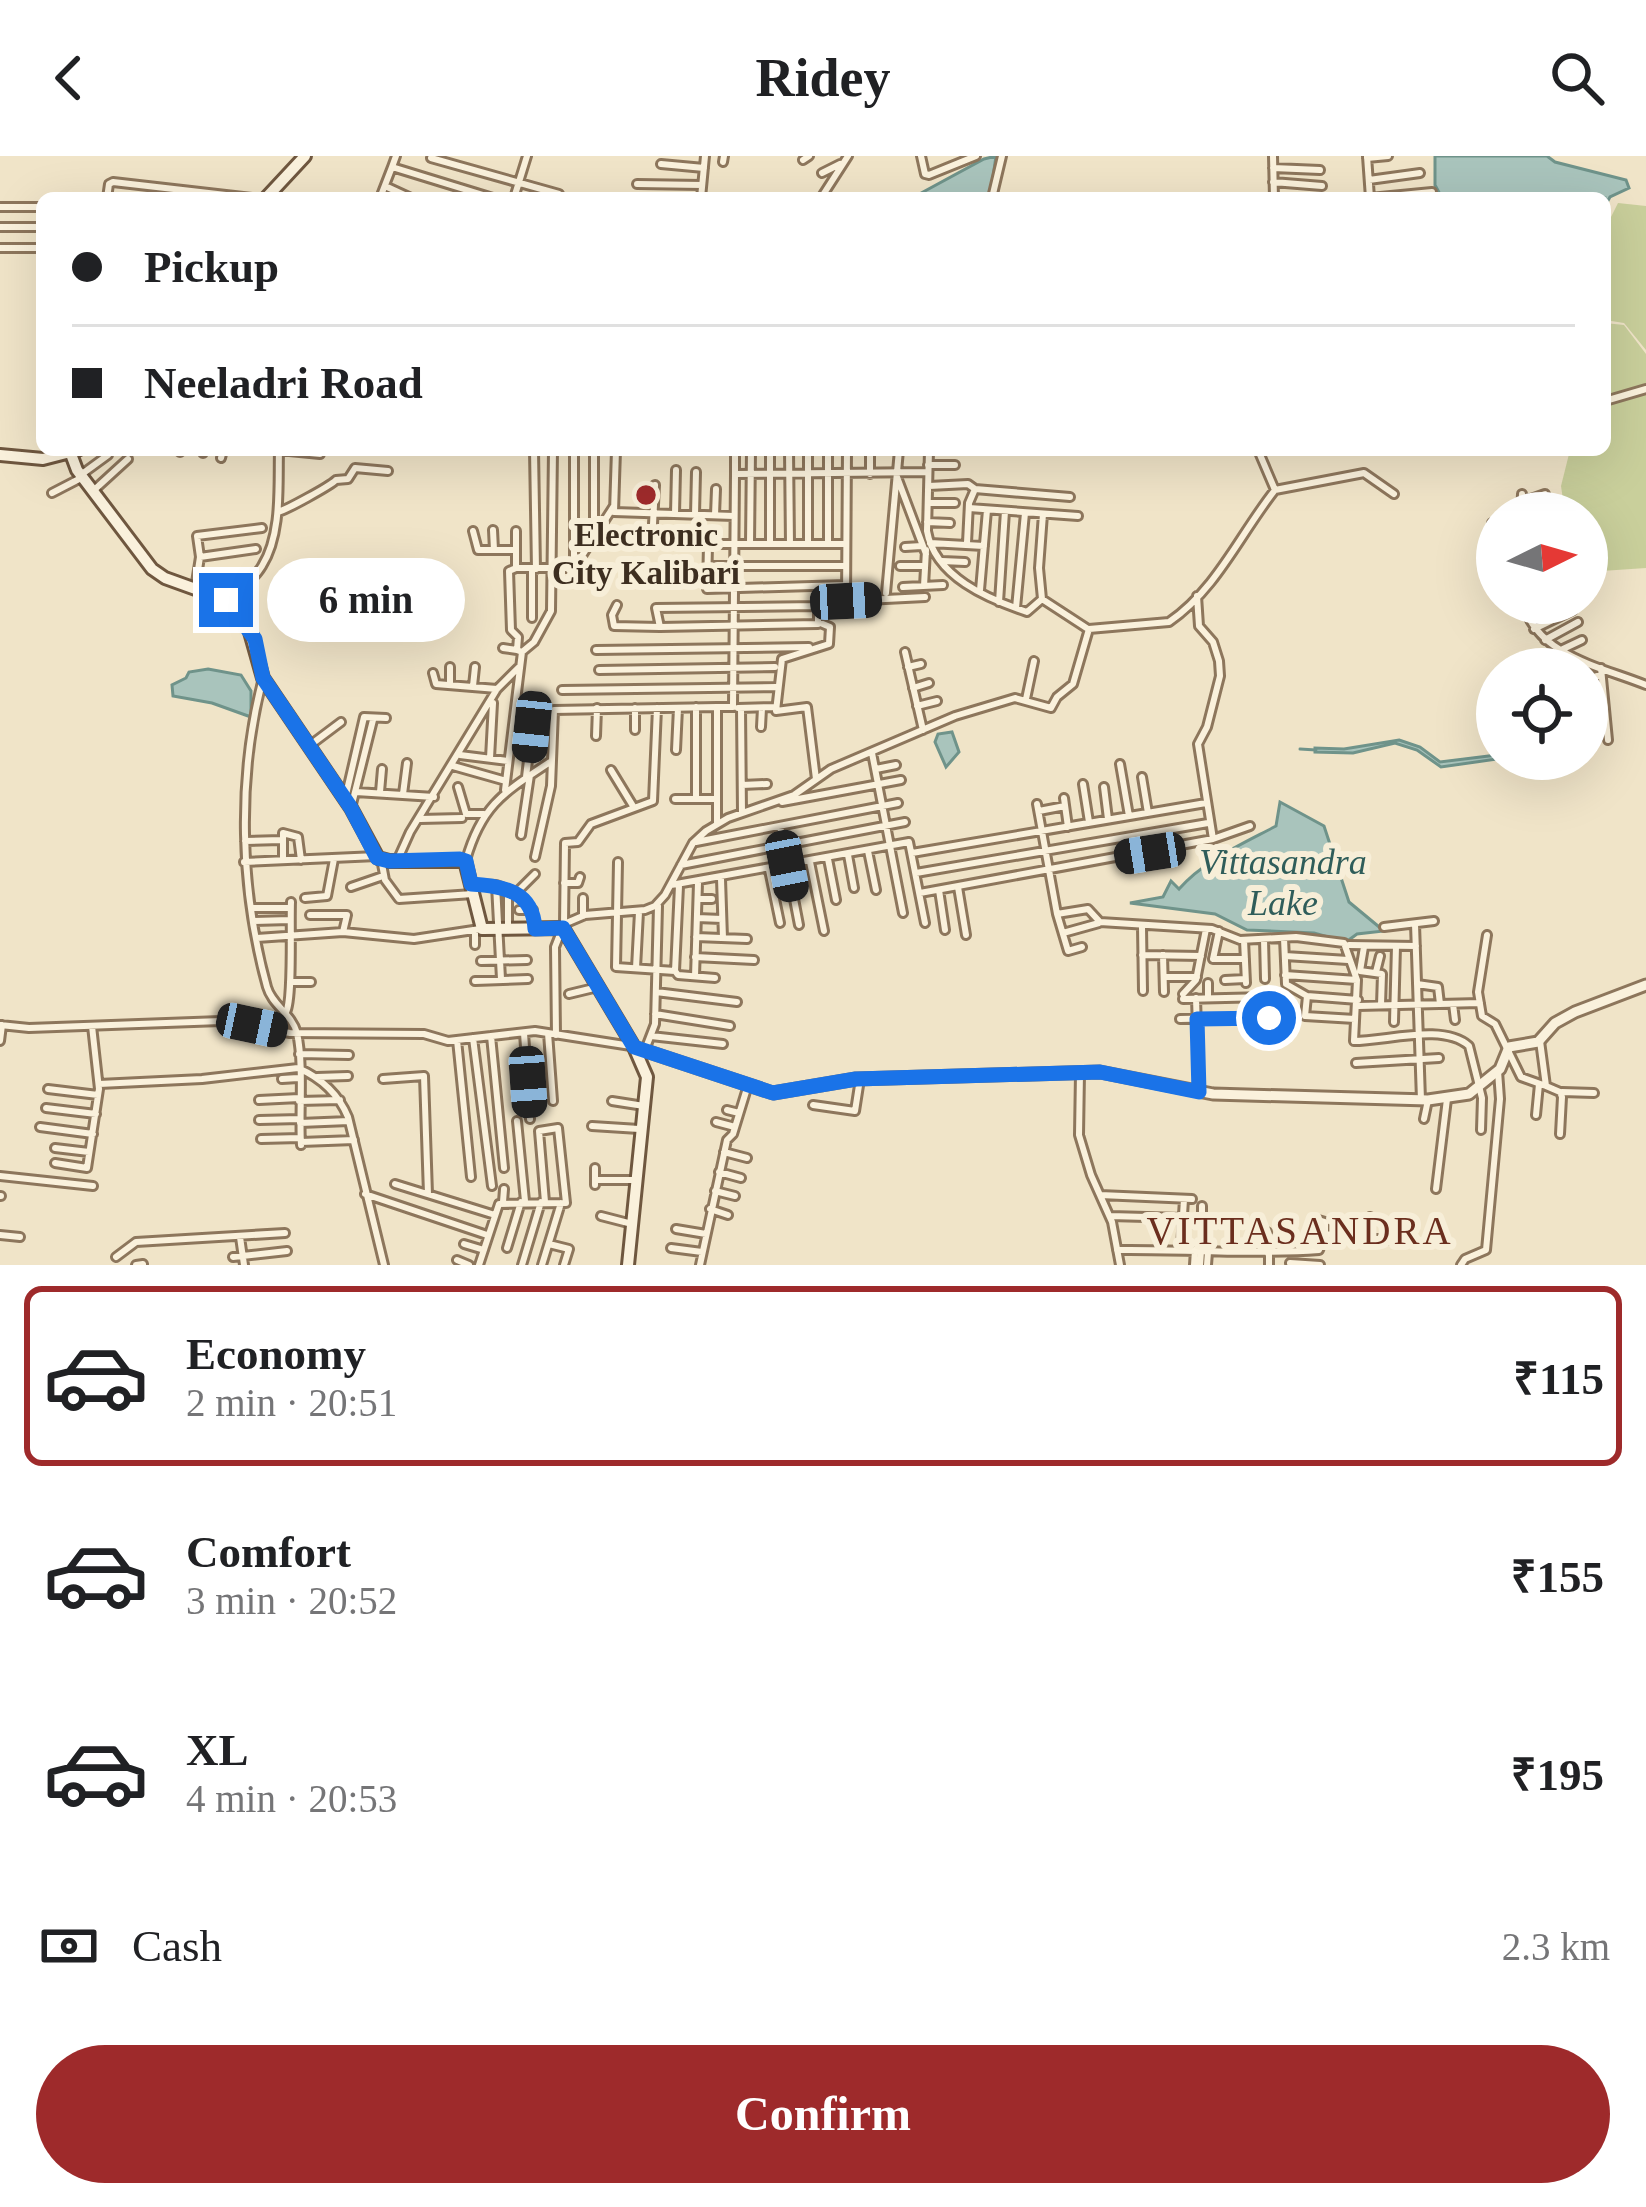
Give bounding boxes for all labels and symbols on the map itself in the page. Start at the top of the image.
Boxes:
marker: Electronic City Kalibari [633,482,659,508]
north arrow [1476,492,1608,624]
place label: Electronic City Kalibari [552,517,740,591]
callout: 6 min [268,558,466,642]
route end [199,573,253,627]
car [809,581,883,621]
car [510,689,554,765]
car [762,827,812,905]
car [1112,830,1188,876]
water label: Vittasandra Lake [1199,842,1367,923]
route start [1242,991,1296,1045]
car [213,1000,291,1050]
car [508,1045,548,1119]
district label: VITTASANDRA [1146,1209,1454,1252]

